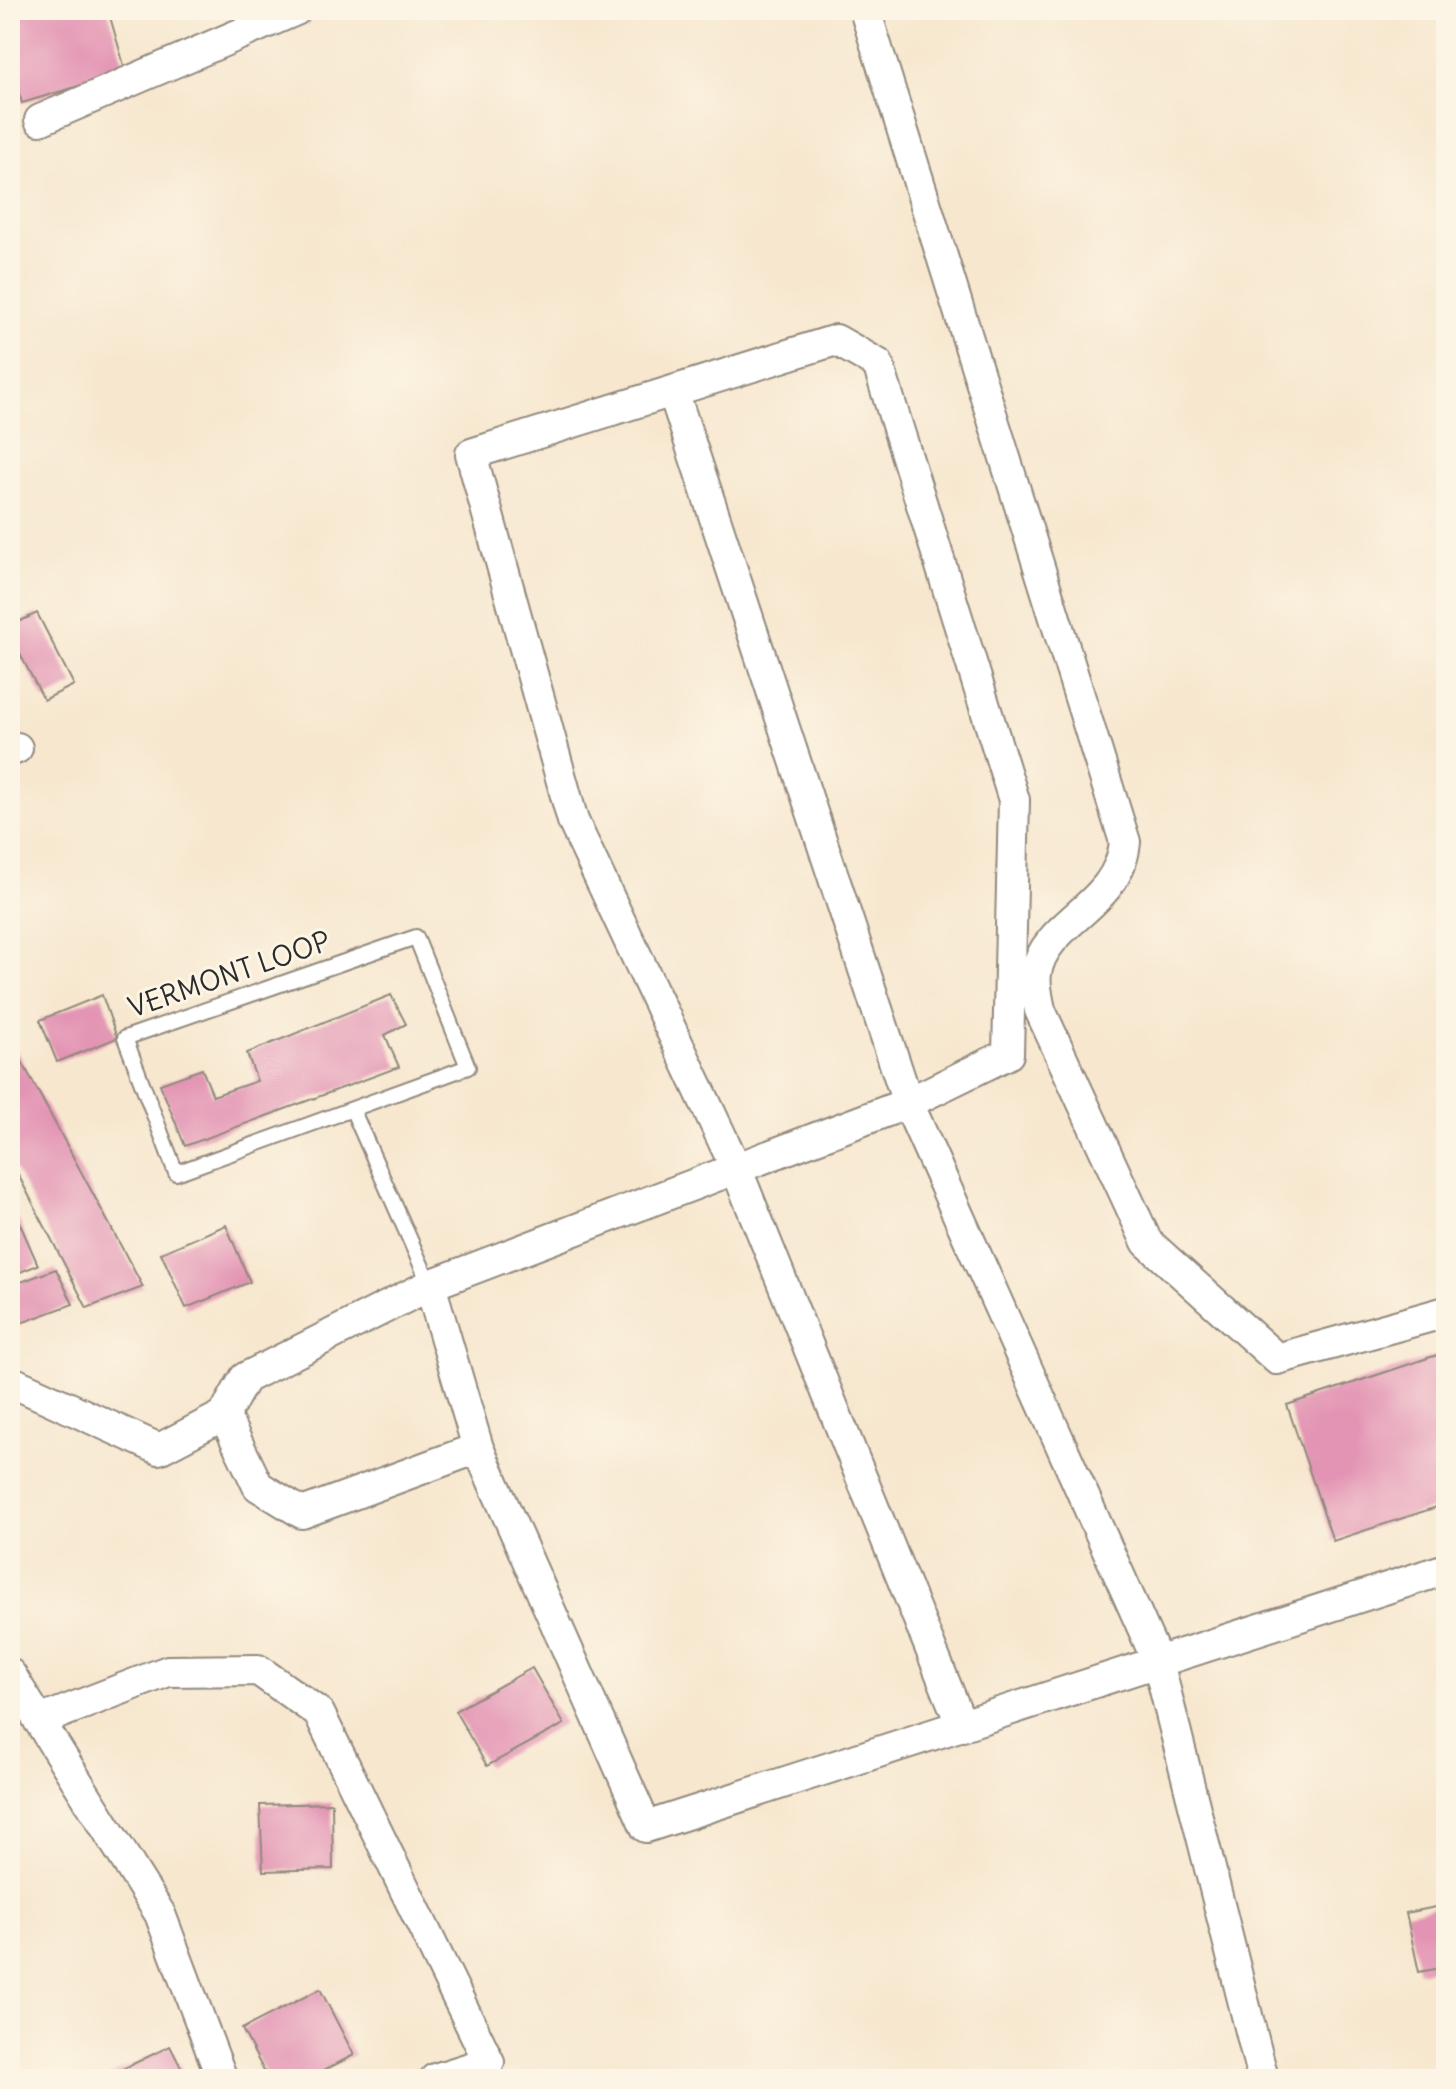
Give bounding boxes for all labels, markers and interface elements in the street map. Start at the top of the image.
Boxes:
street label: VERMONT LOOP [123,923,335,1025]

